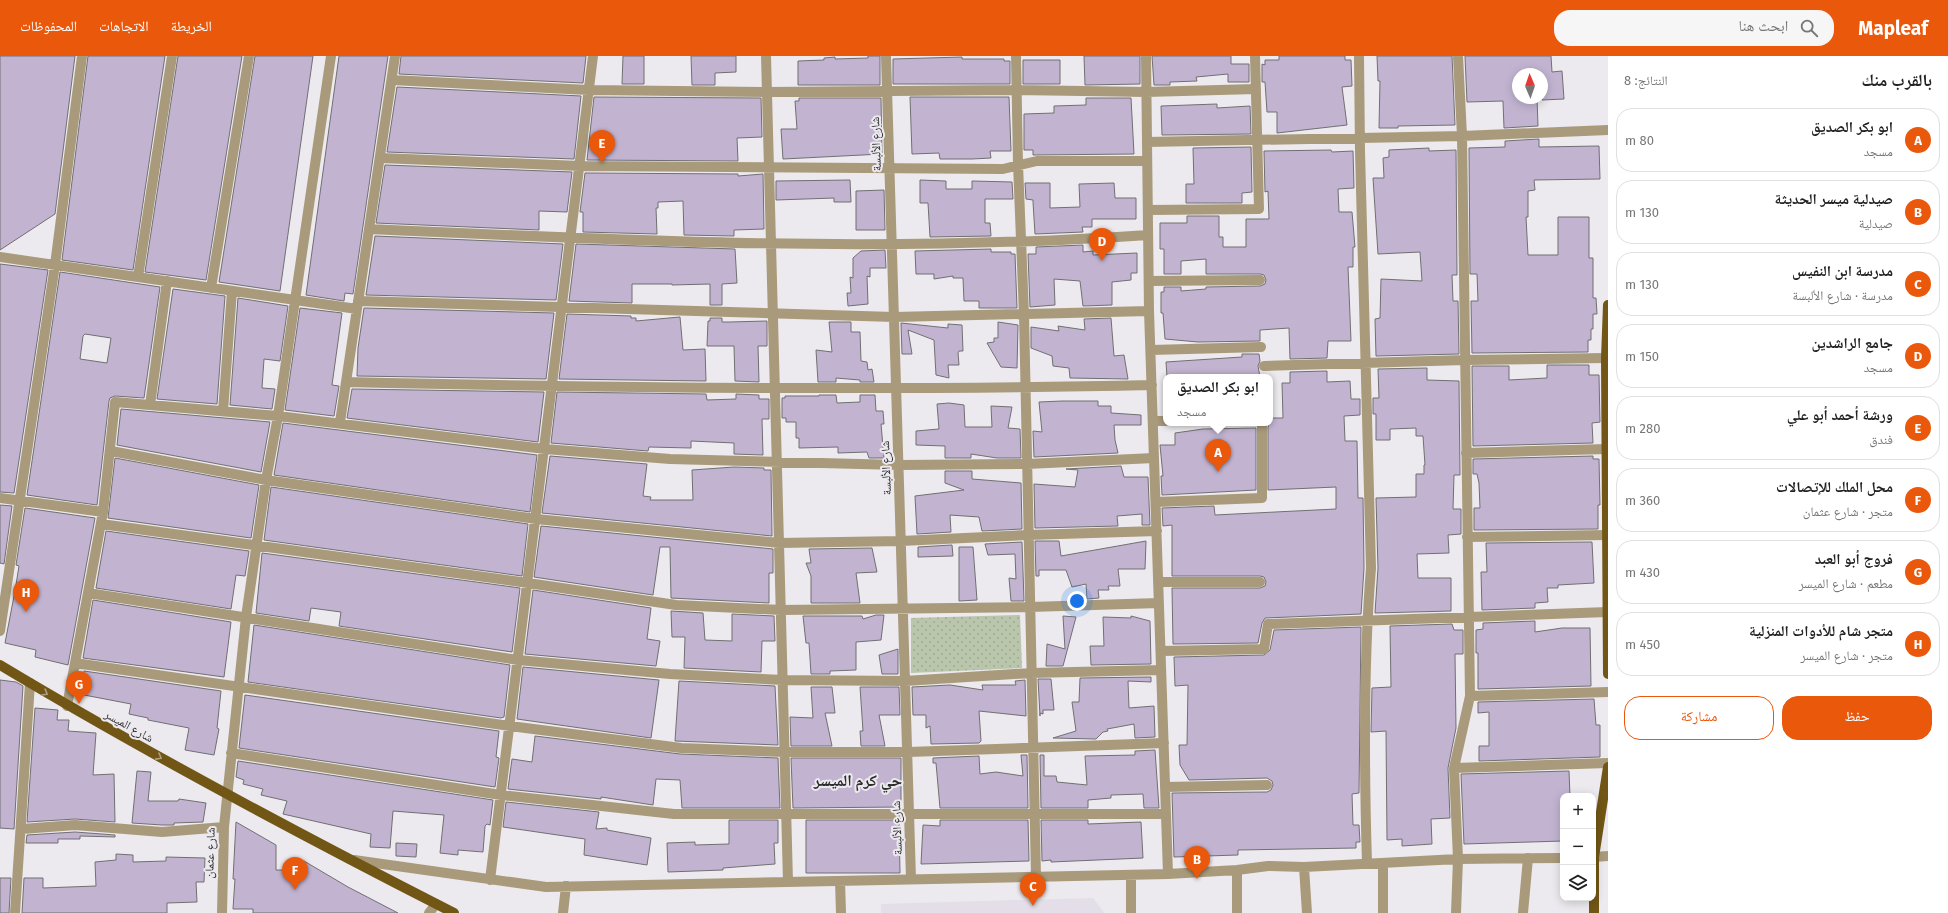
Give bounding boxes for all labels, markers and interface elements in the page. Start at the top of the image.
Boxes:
search box [1554,10,1834,46]
text: ابحث هنا [1739,17,1788,35]
icon: search [1798,17,1820,39]
text: Mapleaf [1858,17,1928,40]
text: المحفوظات [20,18,77,35]
text: الاتجاهات [99,18,149,35]
text: الخريطة [171,18,212,35]
north arrow [1512,68,1548,104]
text: بالقرب منك [1862,70,1932,91]
text: النتائج: 8 [1624,73,1668,88]
street label: شارع الألبسة [868,116,885,171]
text: ابو بكر الصديق [1811,118,1893,136]
pin: E [589,130,615,163]
text: 80 m [1625,133,1654,148]
text: A [1914,133,1922,148]
text: مسجد [1864,144,1893,159]
text: صيدلية ميسر الحديثة [1775,190,1893,208]
text: 130 m [1625,205,1659,220]
text: B [1914,205,1922,220]
text: صيدلية [1859,216,1893,231]
pin: D [1089,228,1115,261]
text: مدرسة ابن النفيس [1792,262,1893,280]
text: 130 m [1625,277,1659,292]
text: C [1914,277,1922,292]
text: مدرسة · شارع الألبسة [1792,288,1893,303]
text: جامع الراشدين [1812,334,1893,352]
text: 150 m [1625,349,1659,364]
text: D [1914,349,1922,364]
text: مسجد [1864,360,1893,375]
popup [1163,374,1273,426]
text: ابو بكر الصديق [1177,378,1259,396]
text: مسجد [1177,404,1206,419]
text: ورشة أحمد أبو علي [1787,406,1893,424]
text: 280 m [1625,421,1660,436]
text: E [1915,421,1921,436]
text: فندق [1869,432,1893,447]
pin: A [1205,439,1231,472]
street label: شارع الألبسة [878,440,895,495]
text: محل الملك للإتصالات [1776,478,1893,496]
text: 360 m [1625,493,1660,508]
text: F [1915,493,1921,508]
text: متجر · شارع عثمان [1803,504,1893,519]
text: فروج أبو العبد [1815,550,1893,568]
text: 430 m [1625,565,1660,580]
text: G [1914,565,1922,580]
text: مطعم · شارع الميسر [1799,576,1893,591]
pin: H [13,579,39,612]
your location [1067,591,1087,611]
text: متجر شام للأدوات المنزلية [1749,622,1893,640]
text: 450 m [1625,637,1660,652]
text: H [1914,637,1922,652]
text: متجر · شارع الميسر [1801,648,1893,663]
pin: G [66,671,92,704]
one-way arrow [41,688,48,695]
button: مشاركة [1624,696,1774,740]
button: حفظ [1782,696,1932,740]
street label: شارع الميسر [101,706,156,746]
one-way arrow [154,752,162,759]
district label: حي كرم الميسر [813,771,902,793]
map controls [1560,793,1596,901]
button: + [1560,793,1596,829]
street label: شارع الألبسة [889,800,906,855]
street label: شارع عثمان [202,827,219,879]
button: − [1560,829,1596,865]
pin: B [1184,846,1210,879]
pin: F [282,857,308,890]
button: layers [1560,865,1596,901]
pin: C [1020,873,1046,906]

